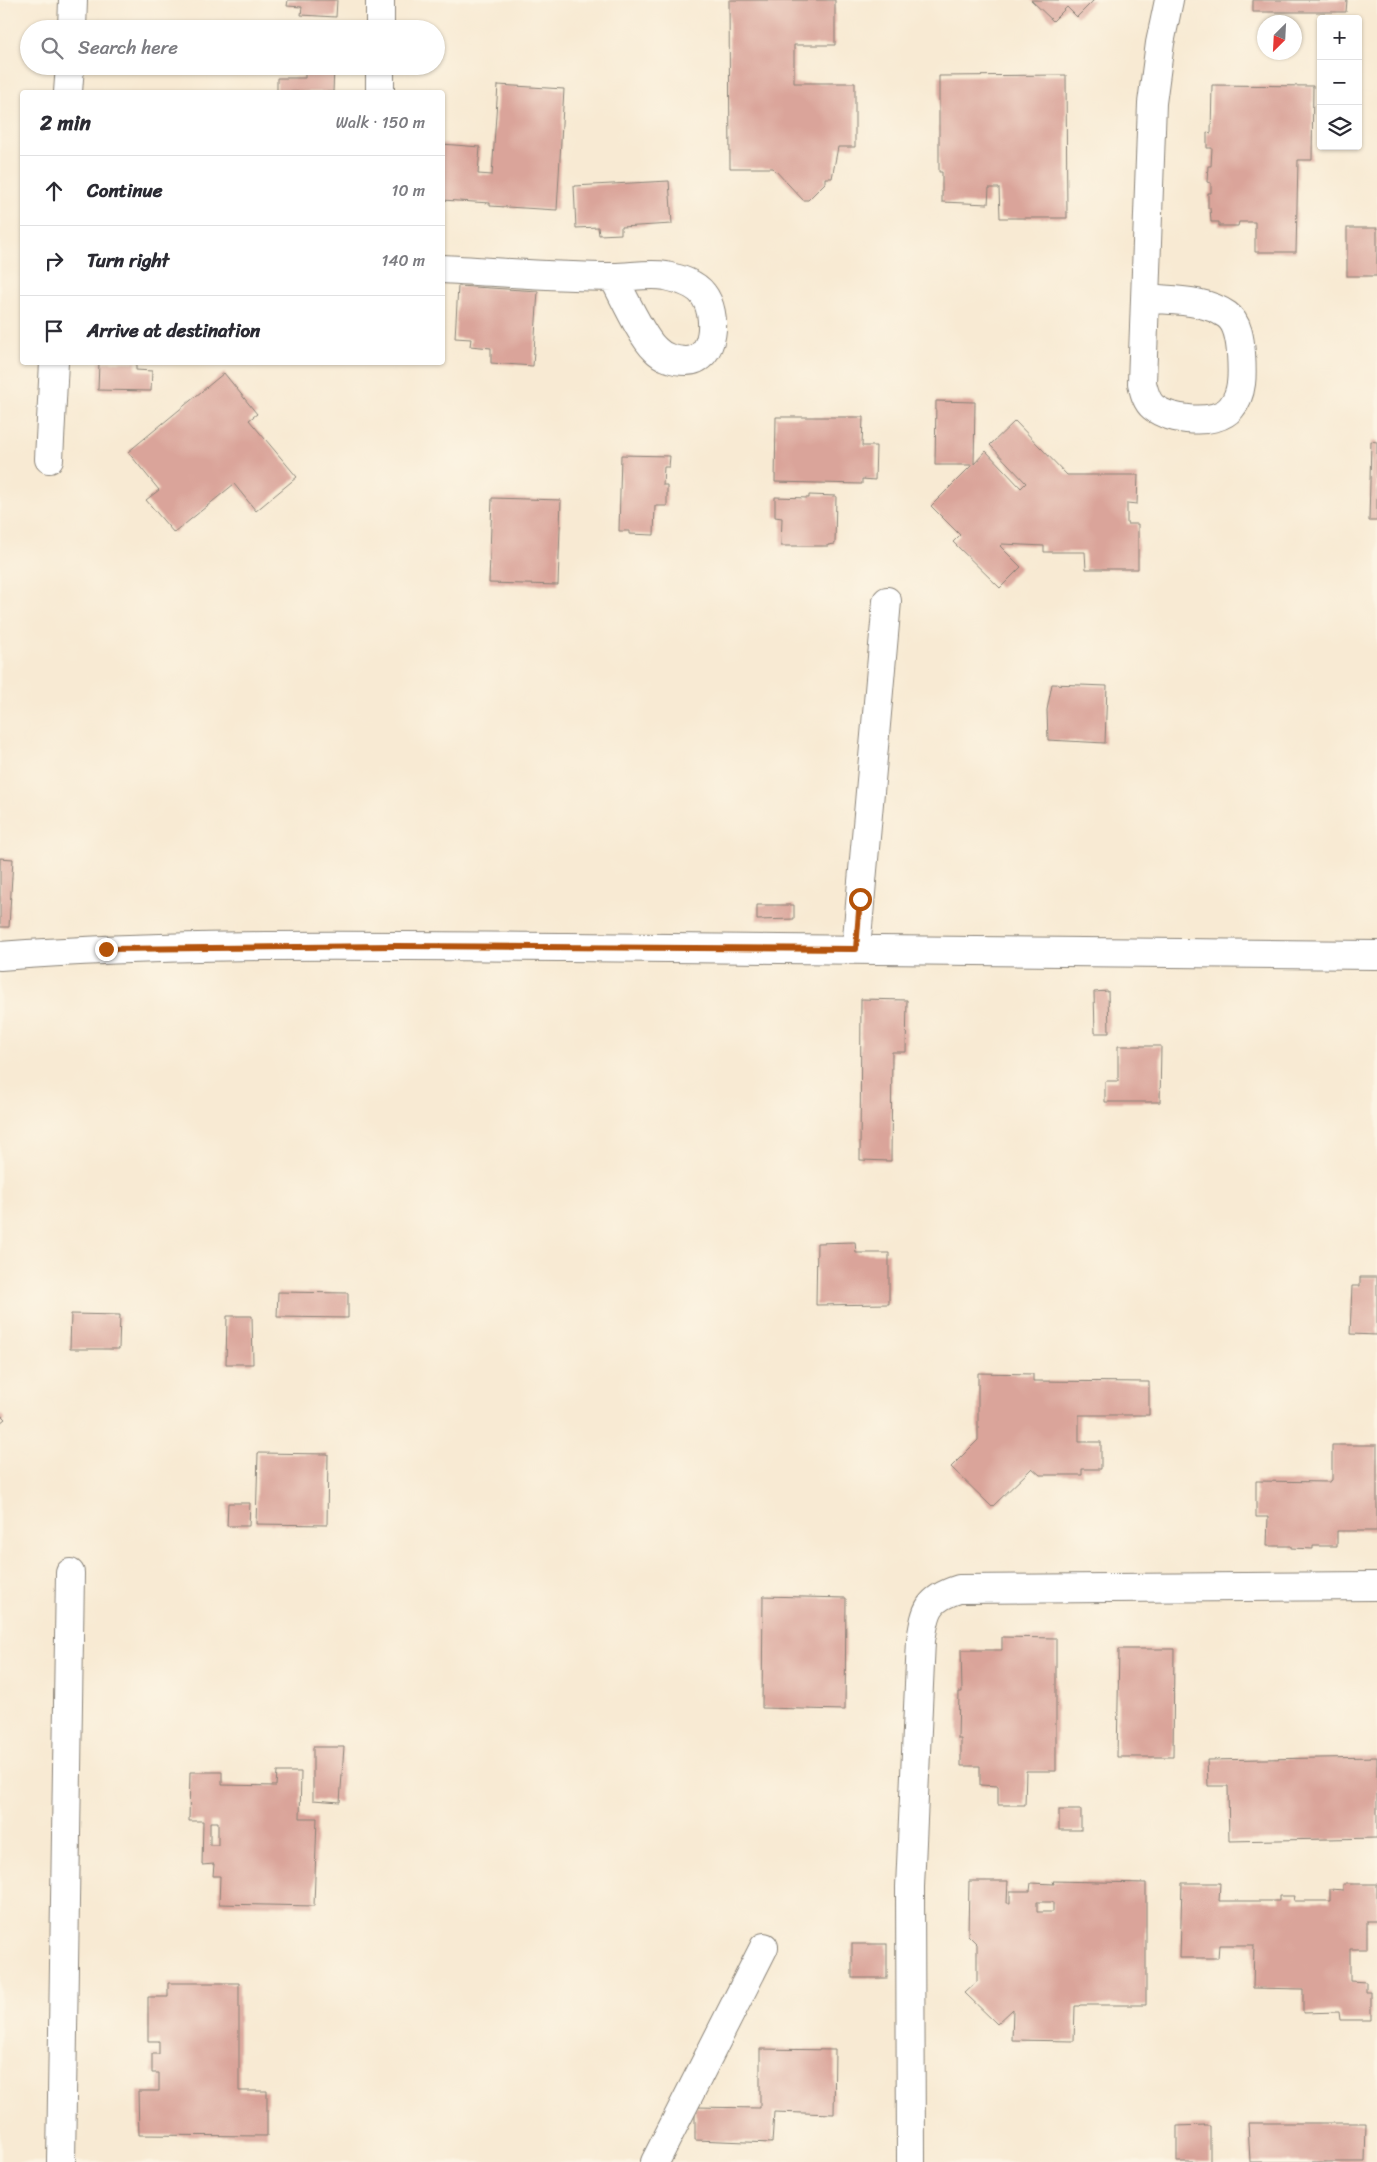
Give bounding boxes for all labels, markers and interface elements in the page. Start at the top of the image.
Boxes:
north arrow [1257,15,1302,60]
map controls [1317,15,1362,150]
button: + [1317,15,1362,60]
search box [20,20,445,75]
text: Search here [78,31,178,64]
icon: search [38,34,66,62]
button: − [1317,60,1362,105]
text: 2 min [40,104,91,142]
button: layers [1317,105,1362,150]
text: Walk · 150 m [336,108,425,137]
text: Continue [87,174,163,207]
text: 10 m [392,176,425,205]
icon: ahead [40,177,68,205]
text: Turn right [87,244,169,277]
text: 140 m [382,246,425,275]
icon: right [40,247,68,275]
text: Arrive at destination [87,314,260,347]
icon: arrive [40,317,68,345]
route start [849,888,872,911]
route end [95,938,118,961]

